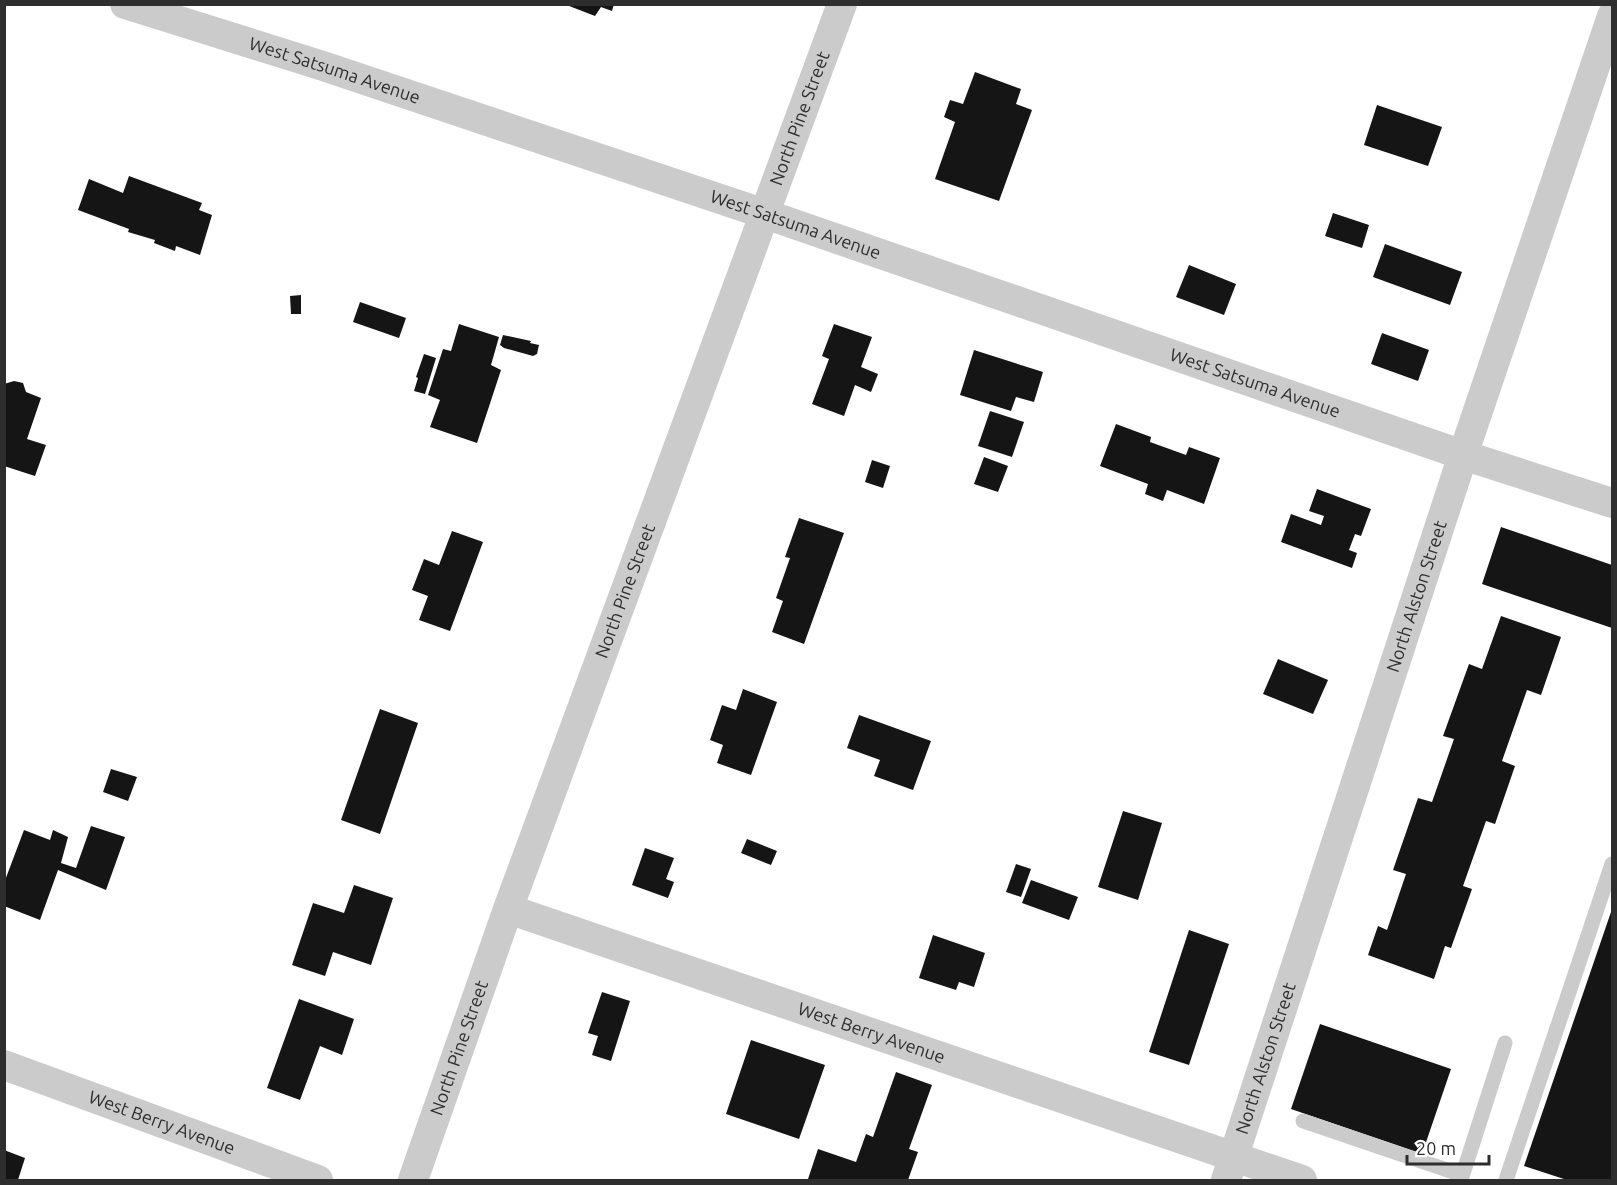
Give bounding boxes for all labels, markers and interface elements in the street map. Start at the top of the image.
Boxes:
street label: West Satsuma Avenue [247,33,423,107]
street label: North Pine Street [765,48,833,188]
street label: West Satsuma Avenue [708,185,884,262]
street label: West Satsuma Avenue [1168,344,1343,421]
street label: North Alston Street [1382,518,1450,674]
street label: North Pine Street [591,521,658,661]
street label: North Pine Street [426,977,491,1118]
street label: North Alston Street [1231,980,1299,1136]
street label: West Berry Avenue [796,998,948,1066]
street label: West Berry Avenue [86,1086,238,1158]
scale bar [1407,1128,1490,1166]
text: 20 m [1416,1138,1456,1158]

